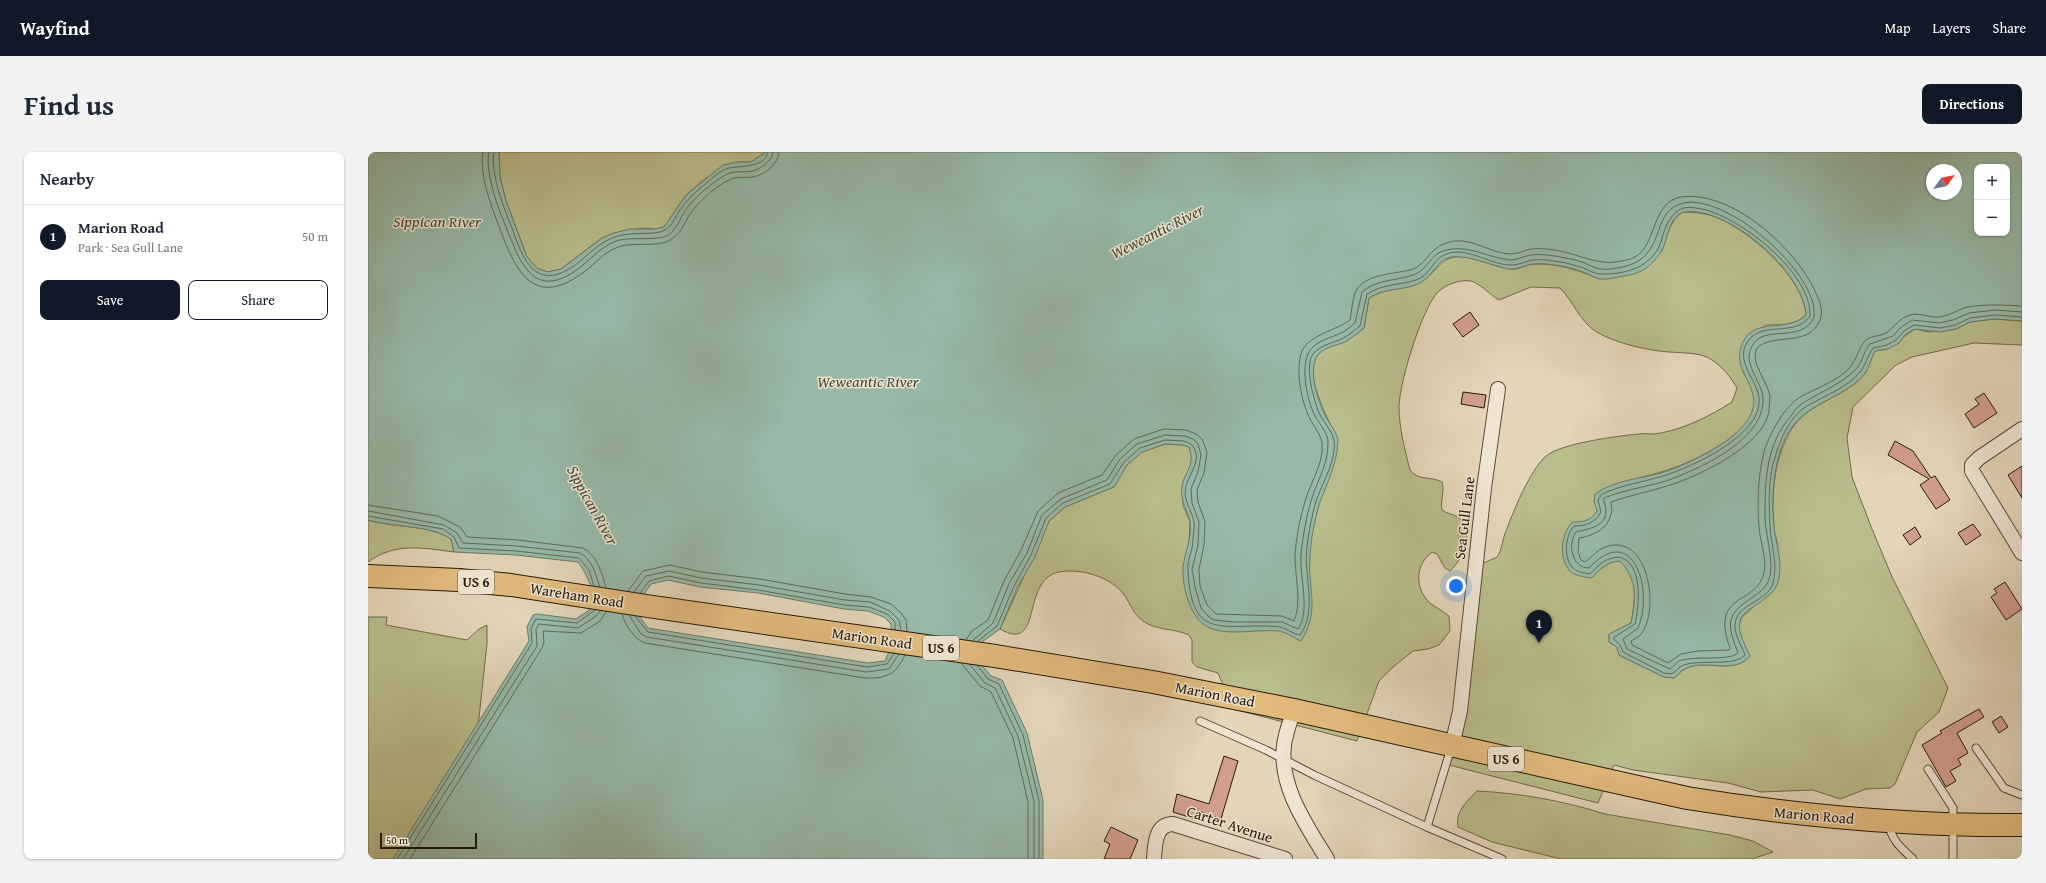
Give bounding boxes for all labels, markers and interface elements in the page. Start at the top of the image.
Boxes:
text: Wayfind [20,14,90,42]
text: Map [1885,18,1911,38]
text: Layers [1933,18,1971,38]
text: Share [1993,18,2026,38]
text: Find us [24,84,114,125]
button: Directions [1922,84,2022,124]
north arrow [1926,164,1962,200]
map controls [1974,164,2010,236]
button: + [1974,164,2010,200]
text: Nearby [40,166,94,191]
water label: Weweantic River [1106,197,1209,265]
button: − [1974,200,2010,236]
water label: Sippican River [393,209,482,233]
text: Marion Road [78,217,164,238]
text: 1 [50,227,56,246]
text: 50 m [302,227,328,246]
text: Park · Sea Gull Lane [78,238,183,257]
button: Save [40,280,180,320]
button: Share [188,280,328,320]
water label: Weweantic River [817,369,920,393]
water label: Sippican River [561,461,625,550]
street label: Sea Gull Lane [1449,475,1479,561]
road number: US 6 [458,570,494,594]
your location [1446,576,1466,596]
street label: Wareham Road [529,577,625,613]
pin: 1 [1526,610,1552,643]
street label: Marion Road [831,622,913,654]
road number: US 6 [923,636,959,660]
street label: Marion Road [1173,676,1257,712]
road number: US 6 [1488,747,1524,771]
street label: Carter Avenue [1184,800,1276,848]
street label: Marion Road [1773,801,1855,829]
scale bar [380,831,477,850]
text: 50 m [386,832,408,848]

